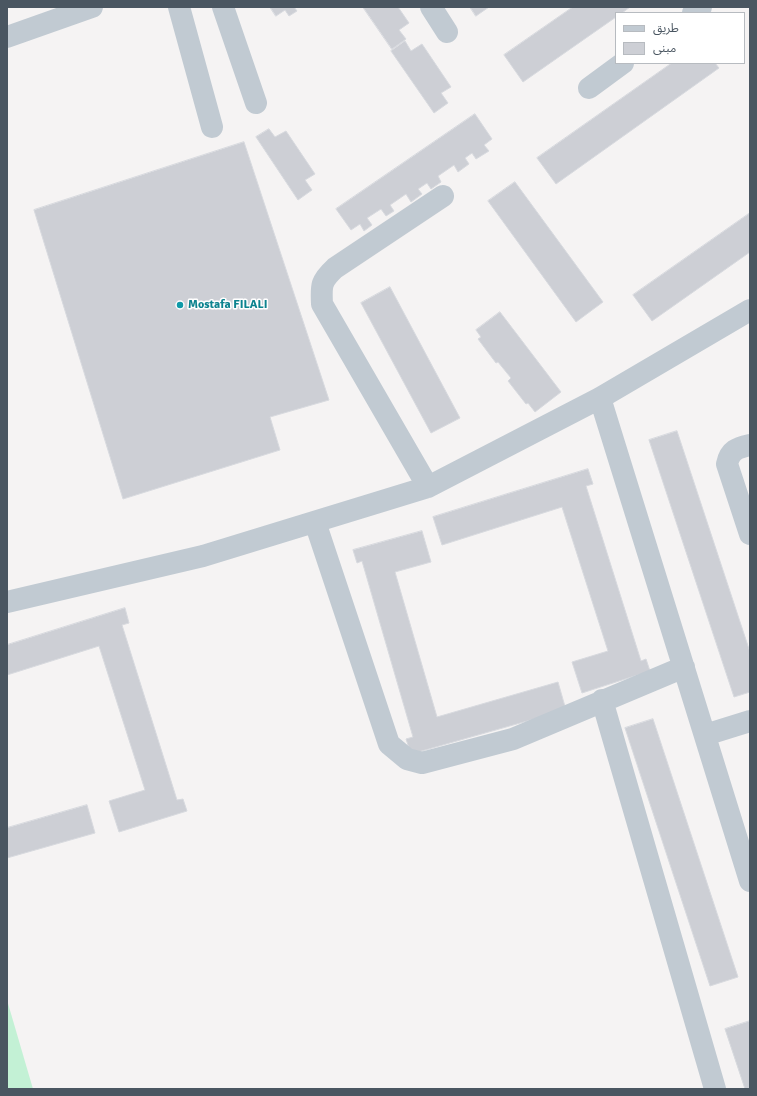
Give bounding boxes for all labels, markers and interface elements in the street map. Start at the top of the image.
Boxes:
legend [615,12,745,64]
text: طريق [653,21,679,36]
text: مبنى [653,41,676,56]
place label: Mostafa FILALI [188,298,268,312]
marker: Mostafa FILALI [175,300,185,310]

